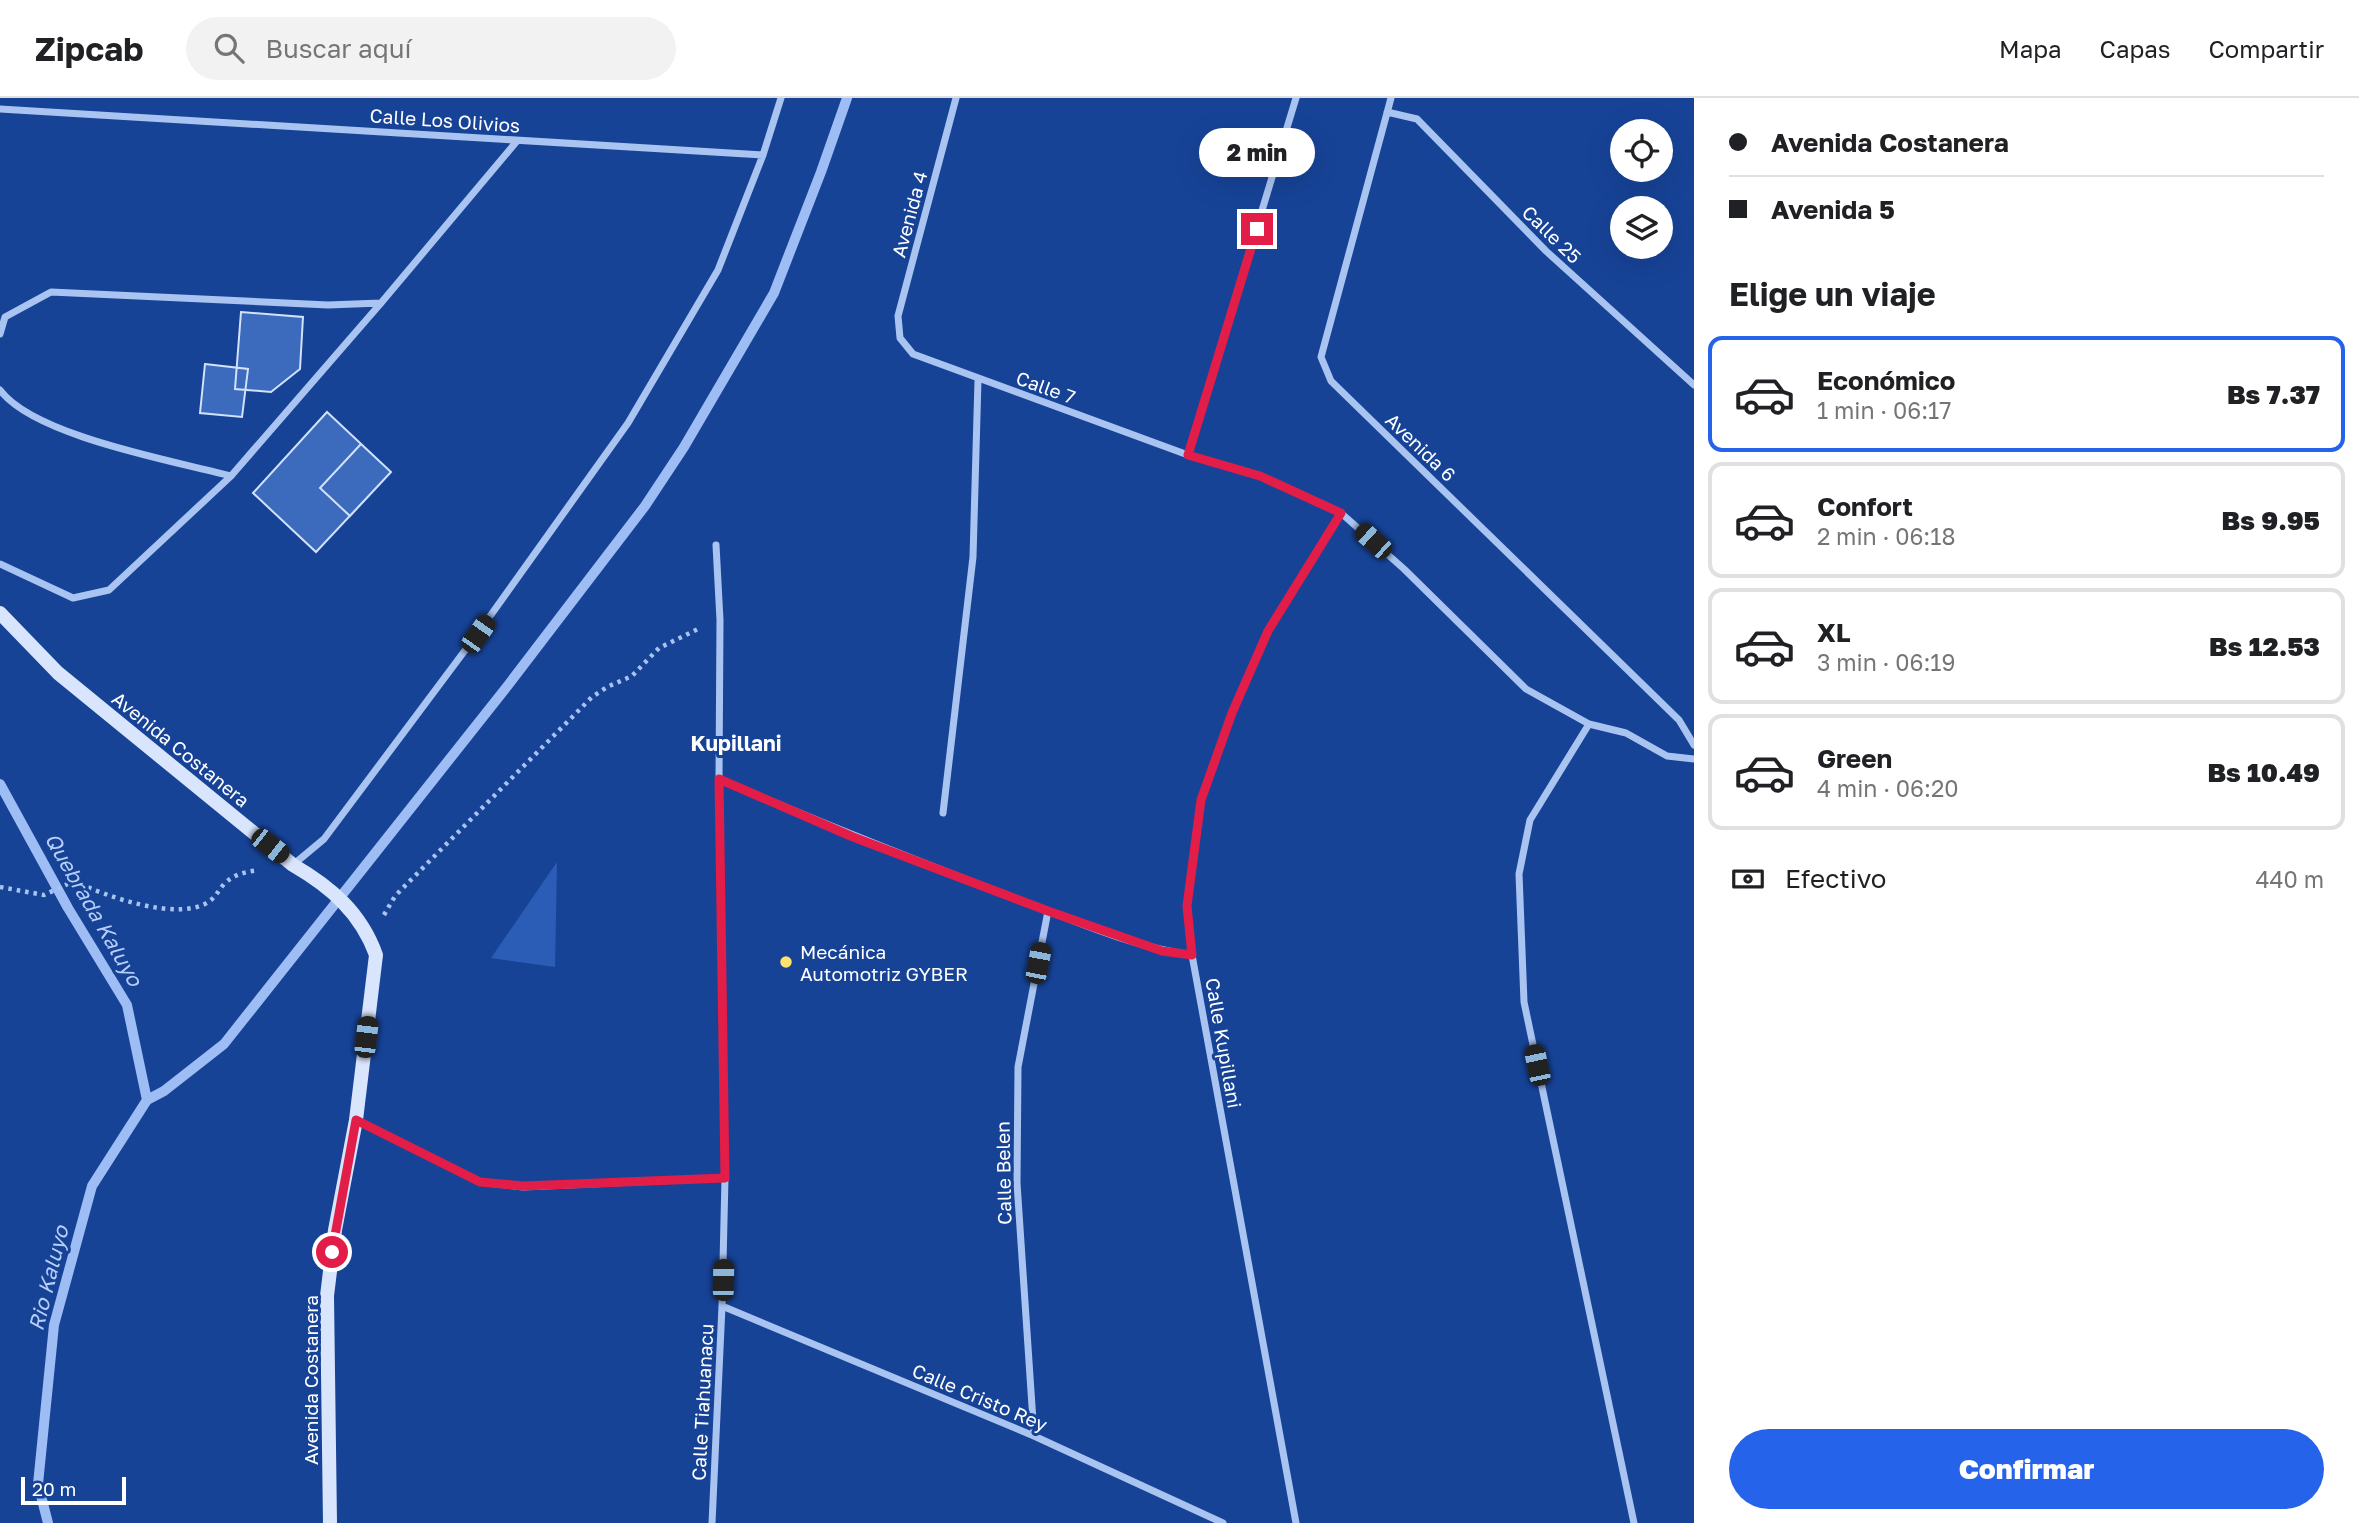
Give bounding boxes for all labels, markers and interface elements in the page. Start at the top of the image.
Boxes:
search box [186,17,676,80]
text: Zipcab [35,29,144,68]
icon: search [210,29,248,67]
text: Buscar aquí [266,33,411,64]
text: Mapa [1999,34,2062,63]
text: Capas [2100,34,2170,63]
text: Compartir [2208,34,2324,63]
street label: Calle Los Olivios [369,103,521,137]
map controls [1610,119,1673,259]
button: locate [1610,119,1673,182]
text: Avenida Costanera [1771,127,2009,158]
callout: 2 min [1199,128,1315,176]
text: 2 min [1227,138,1287,166]
street label: Avenida 4 [886,168,932,260]
text: Avenida 5 [1771,194,1895,225]
button: layers [1610,196,1673,259]
street label: Calle 25 [1518,200,1586,268]
route end [1241,213,1273,245]
text: Elige un viaje [1729,275,1936,313]
icon: car [1733,363,1796,426]
text: Económico [1817,365,1955,396]
street label: Calle 7 [1013,366,1079,408]
text: Bs 7.37 [2227,379,2320,410]
text: 1 min · 06:17 [1817,396,1951,424]
street label: Avenida 6 [1381,408,1461,486]
icon: car [1733,489,1796,552]
text: Confort [1817,491,1913,522]
text: Bs 9.95 [2222,505,2320,536]
car [1351,519,1396,563]
text: 2 min · 06:18 [1817,522,1955,550]
car [458,611,499,657]
icon: car [1733,615,1796,678]
text: XL [1817,617,1851,648]
text: Bs 12.53 [2209,631,2320,662]
text: 3 min · 06:19 [1817,648,1955,676]
street label: Avenida Costanera [108,687,254,811]
district label: Kupillani [691,730,781,756]
icon: car [1733,741,1796,804]
text: Green [1817,743,1892,774]
text: Bs 10.49 [2207,757,2320,788]
text: 4 min · 06:20 [1817,774,1959,802]
car [247,825,294,867]
water label: Quebrada Kaluyo [40,828,149,991]
icon: cash [1729,860,1767,898]
text: Efectivo [1785,863,1886,894]
text: 440 m [2256,865,2324,893]
place label: Mecánica Automotriz GYBER [800,940,968,985]
car [1024,940,1053,986]
marker: Mecánica Automotriz GYBER [778,954,794,970]
street label: Calle Kupillani [1201,976,1247,1110]
car [354,1015,379,1059]
car [1523,1042,1552,1088]
street label: Calle Belen [991,1121,1015,1225]
water label: Rio Kaluyo [22,1221,74,1333]
route start [316,1236,348,1268]
car [713,1259,734,1301]
street label: Avenida Costanera [299,1295,322,1465]
street label: Calle Tiahuanacu [686,1323,718,1481]
street label: Calle Cristo Rey [909,1358,1051,1436]
button: Confirmar [1729,1429,2324,1509]
scale bar [21,1474,126,1506]
text: 20 m [32,1477,76,1500]

